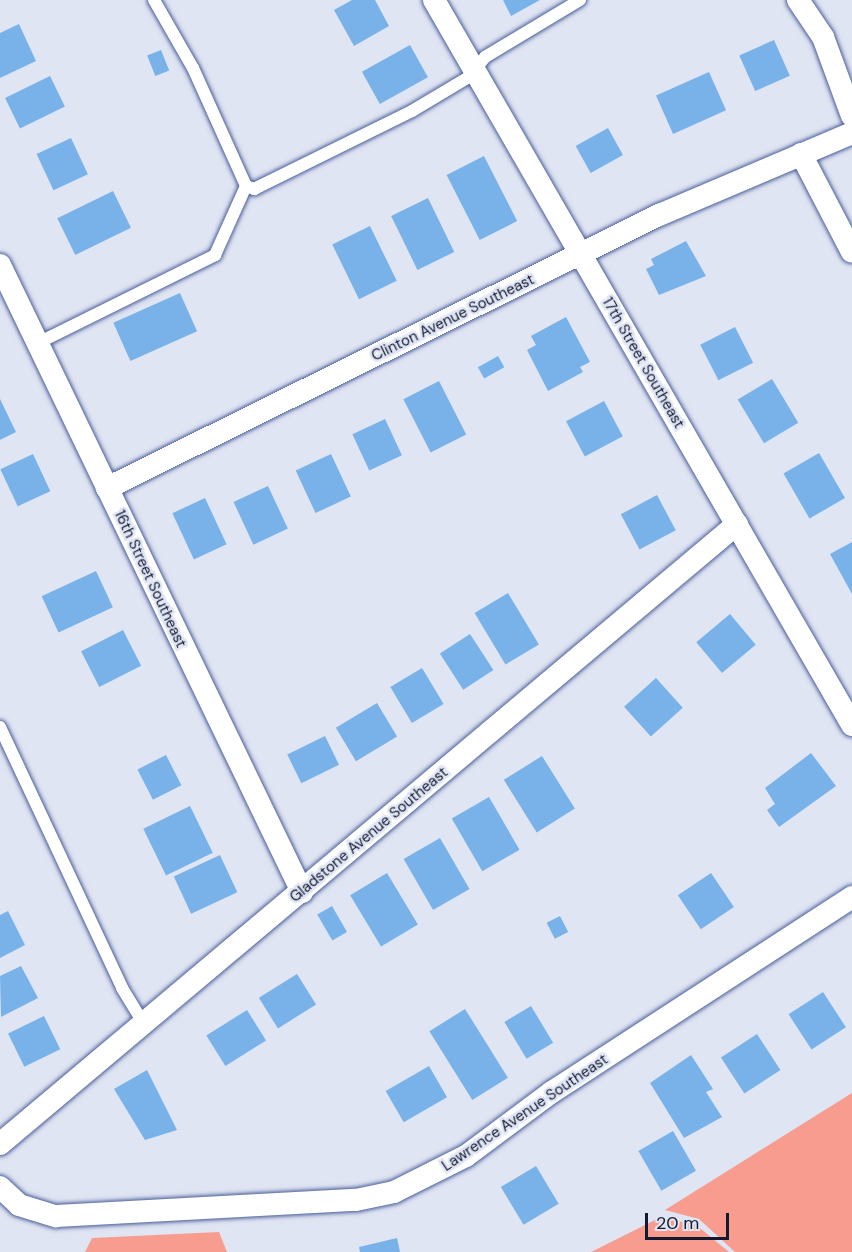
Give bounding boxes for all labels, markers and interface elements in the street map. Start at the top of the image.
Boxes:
street label: Clinton Avenue Southeast [369,271,537,365]
street label: 17th Street Southeast [598,294,688,432]
street label: 16th Street Southeast [110,507,190,651]
street label: Gladstone Avenue Southeast [286,764,452,906]
street label: Lawrence Avenue Southeast [439,1051,611,1175]
scale bar [648,1201,732,1239]
text: 20 m [656,1211,699,1235]

